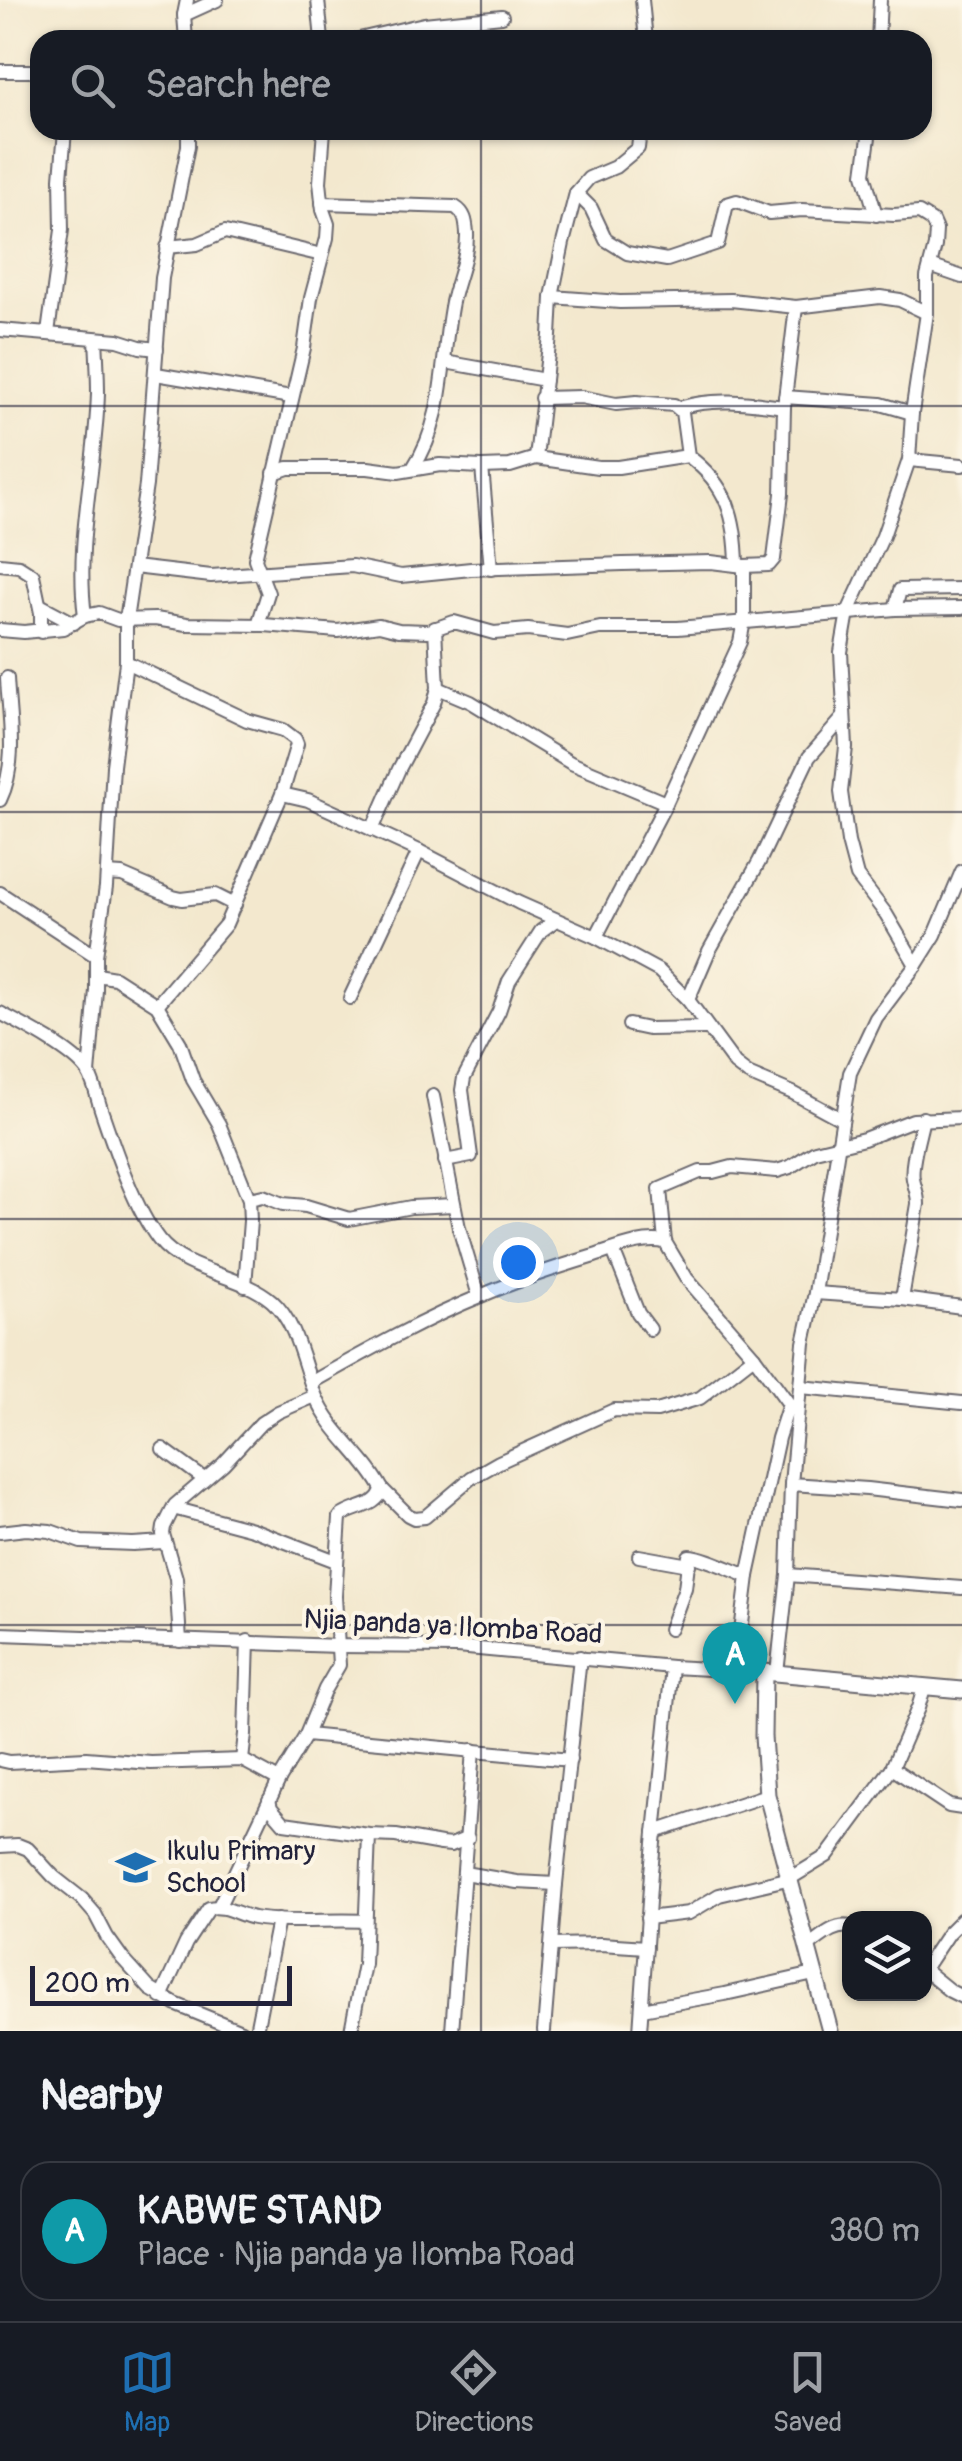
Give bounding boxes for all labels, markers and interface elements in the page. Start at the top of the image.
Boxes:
search box [30,30,932,140]
icon: search [65,58,120,113]
text: Search here [145,61,331,109]
your location [493,1237,544,1288]
street label: Njia panda ya Ilomba Road [303,1602,603,1652]
pin: A [702,1622,768,1704]
place label: Ikulu Primary School [166,1834,316,1901]
school or university icon: Ikulu Primary School [115,1846,157,1888]
map controls [842,1911,932,2001]
button: layers [842,1911,932,2001]
scale bar [30,1961,292,2006]
text: 200 m [45,1966,130,2001]
text: Nearby [40,2070,162,2122]
text: KABWE STAND [137,2187,382,2235]
text: A [64,2211,85,2251]
text: 380 m [829,2211,920,2251]
text: Place · Njia panda ya Ilomba Road [137,2235,575,2275]
tab: Map [120,2345,175,2440]
tab: Directions [414,2345,533,2440]
tab: Saved [773,2345,842,2440]

